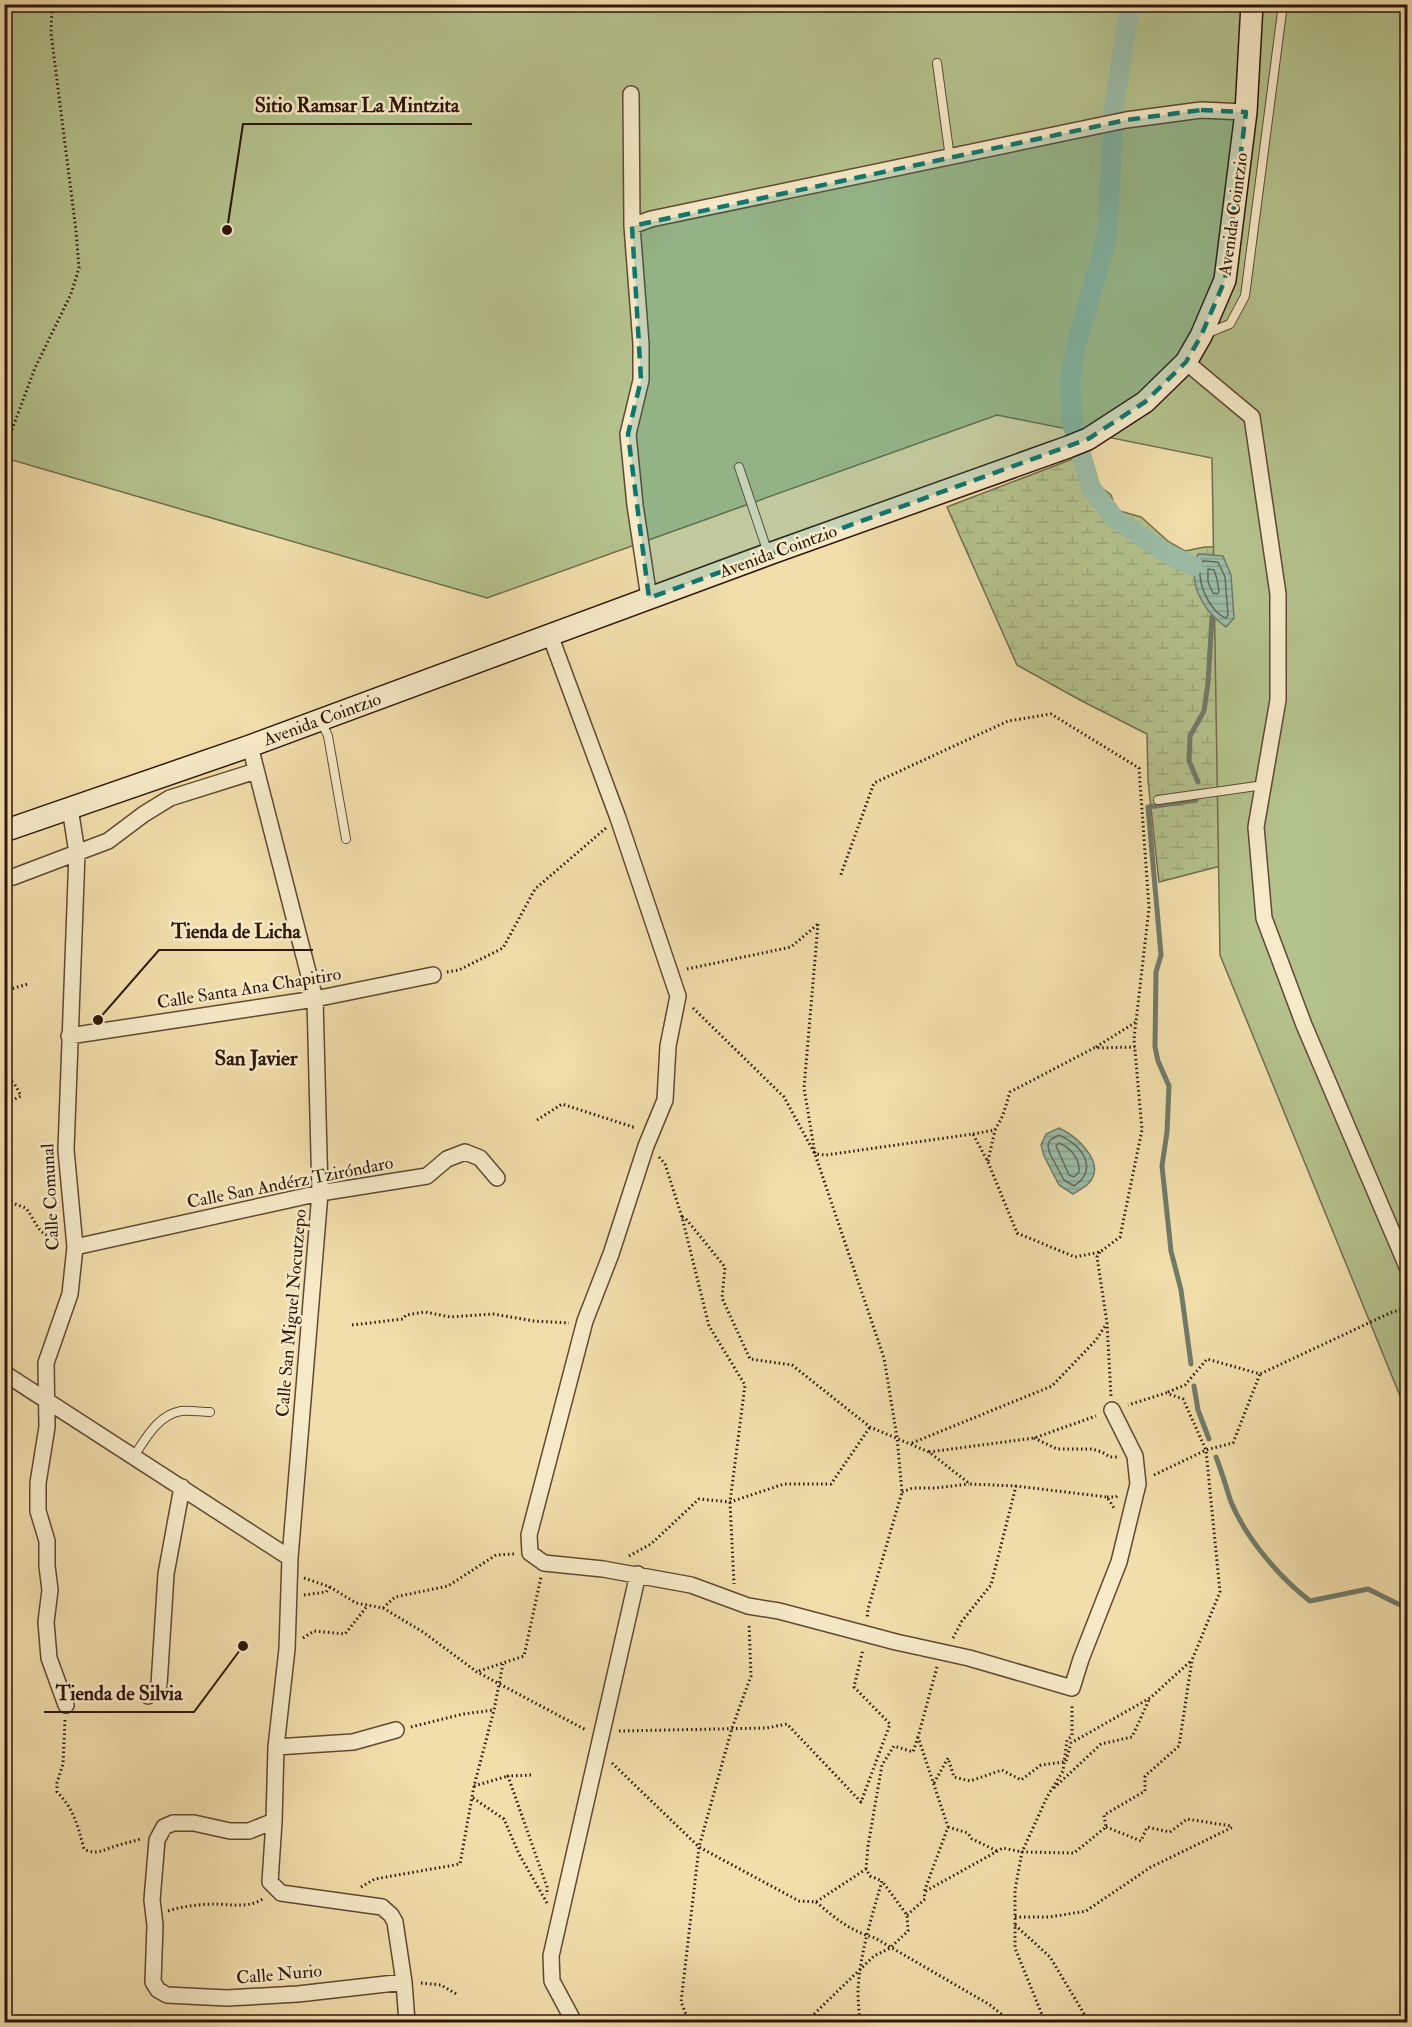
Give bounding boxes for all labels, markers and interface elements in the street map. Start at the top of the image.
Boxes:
callout: Sitio Ramsar La Mintzita [243,86,472,124]
text: Sitio Ramsar La Mintzita [255,93,460,118]
street label: Avenida Cointzio [1213,151,1254,278]
street label: Avenida Cointzio [715,519,841,584]
street label: Avenida Cointzio [259,687,385,752]
callout: Tienda de Licha [159,912,313,950]
text: Tienda de Licha [170,919,302,944]
street label: Calle Santa Ana Chapitiro [155,963,343,1014]
district label: San Javier [214,1045,299,1072]
street label: Calle Comunal [36,1142,65,1251]
street label: Calle San Andérz Tziróndaro [185,1151,396,1214]
street label: Calle San Miguel Nocutzepo [271,1208,312,1418]
callout: Tienda de Silvia [44,1674,194,1712]
text: Tienda de Silvia [55,1681,183,1706]
street label: Calle Nurio [235,1959,323,1990]

